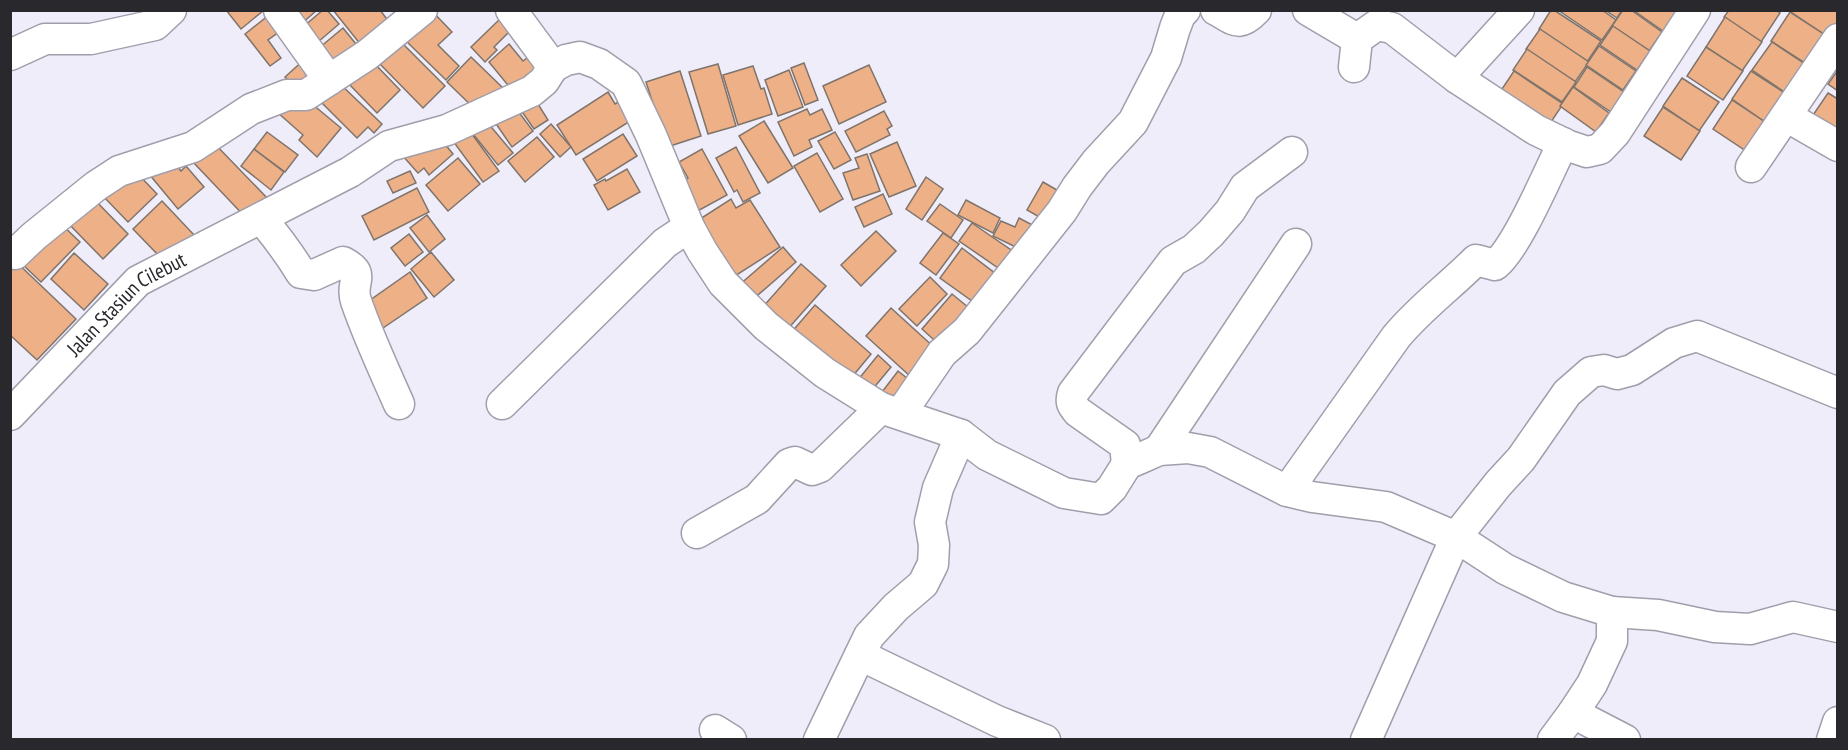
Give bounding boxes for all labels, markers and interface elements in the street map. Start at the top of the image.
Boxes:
street label: Jalan Stasiun Cilebut [60,245,190,362]

